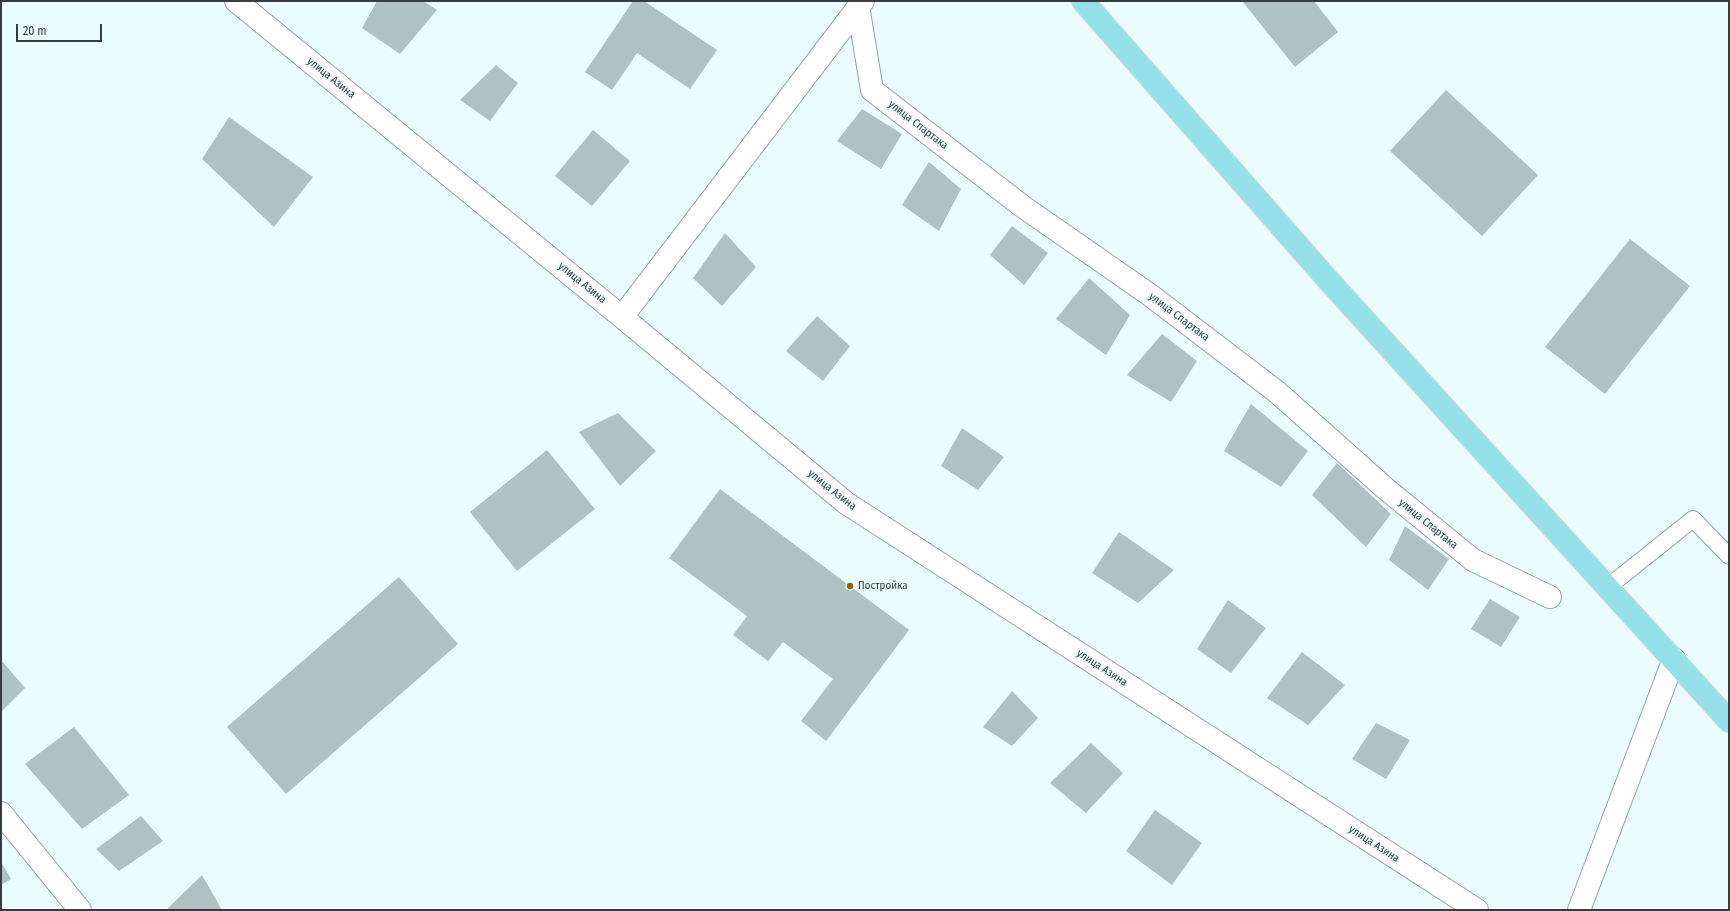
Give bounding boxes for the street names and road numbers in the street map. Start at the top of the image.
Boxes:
street label: улица Азина [304,55,358,101]
street label: улица Спартака [885,98,951,152]
street label: улица Азина [555,260,609,306]
street label: улица Спартака [1146,290,1212,344]
street label: улица Азина [805,467,859,513]
street label: улица Спартака [1396,496,1460,552]
street label: улица Азина [1074,647,1130,689]
street label: улица Азина [1346,823,1402,865]

